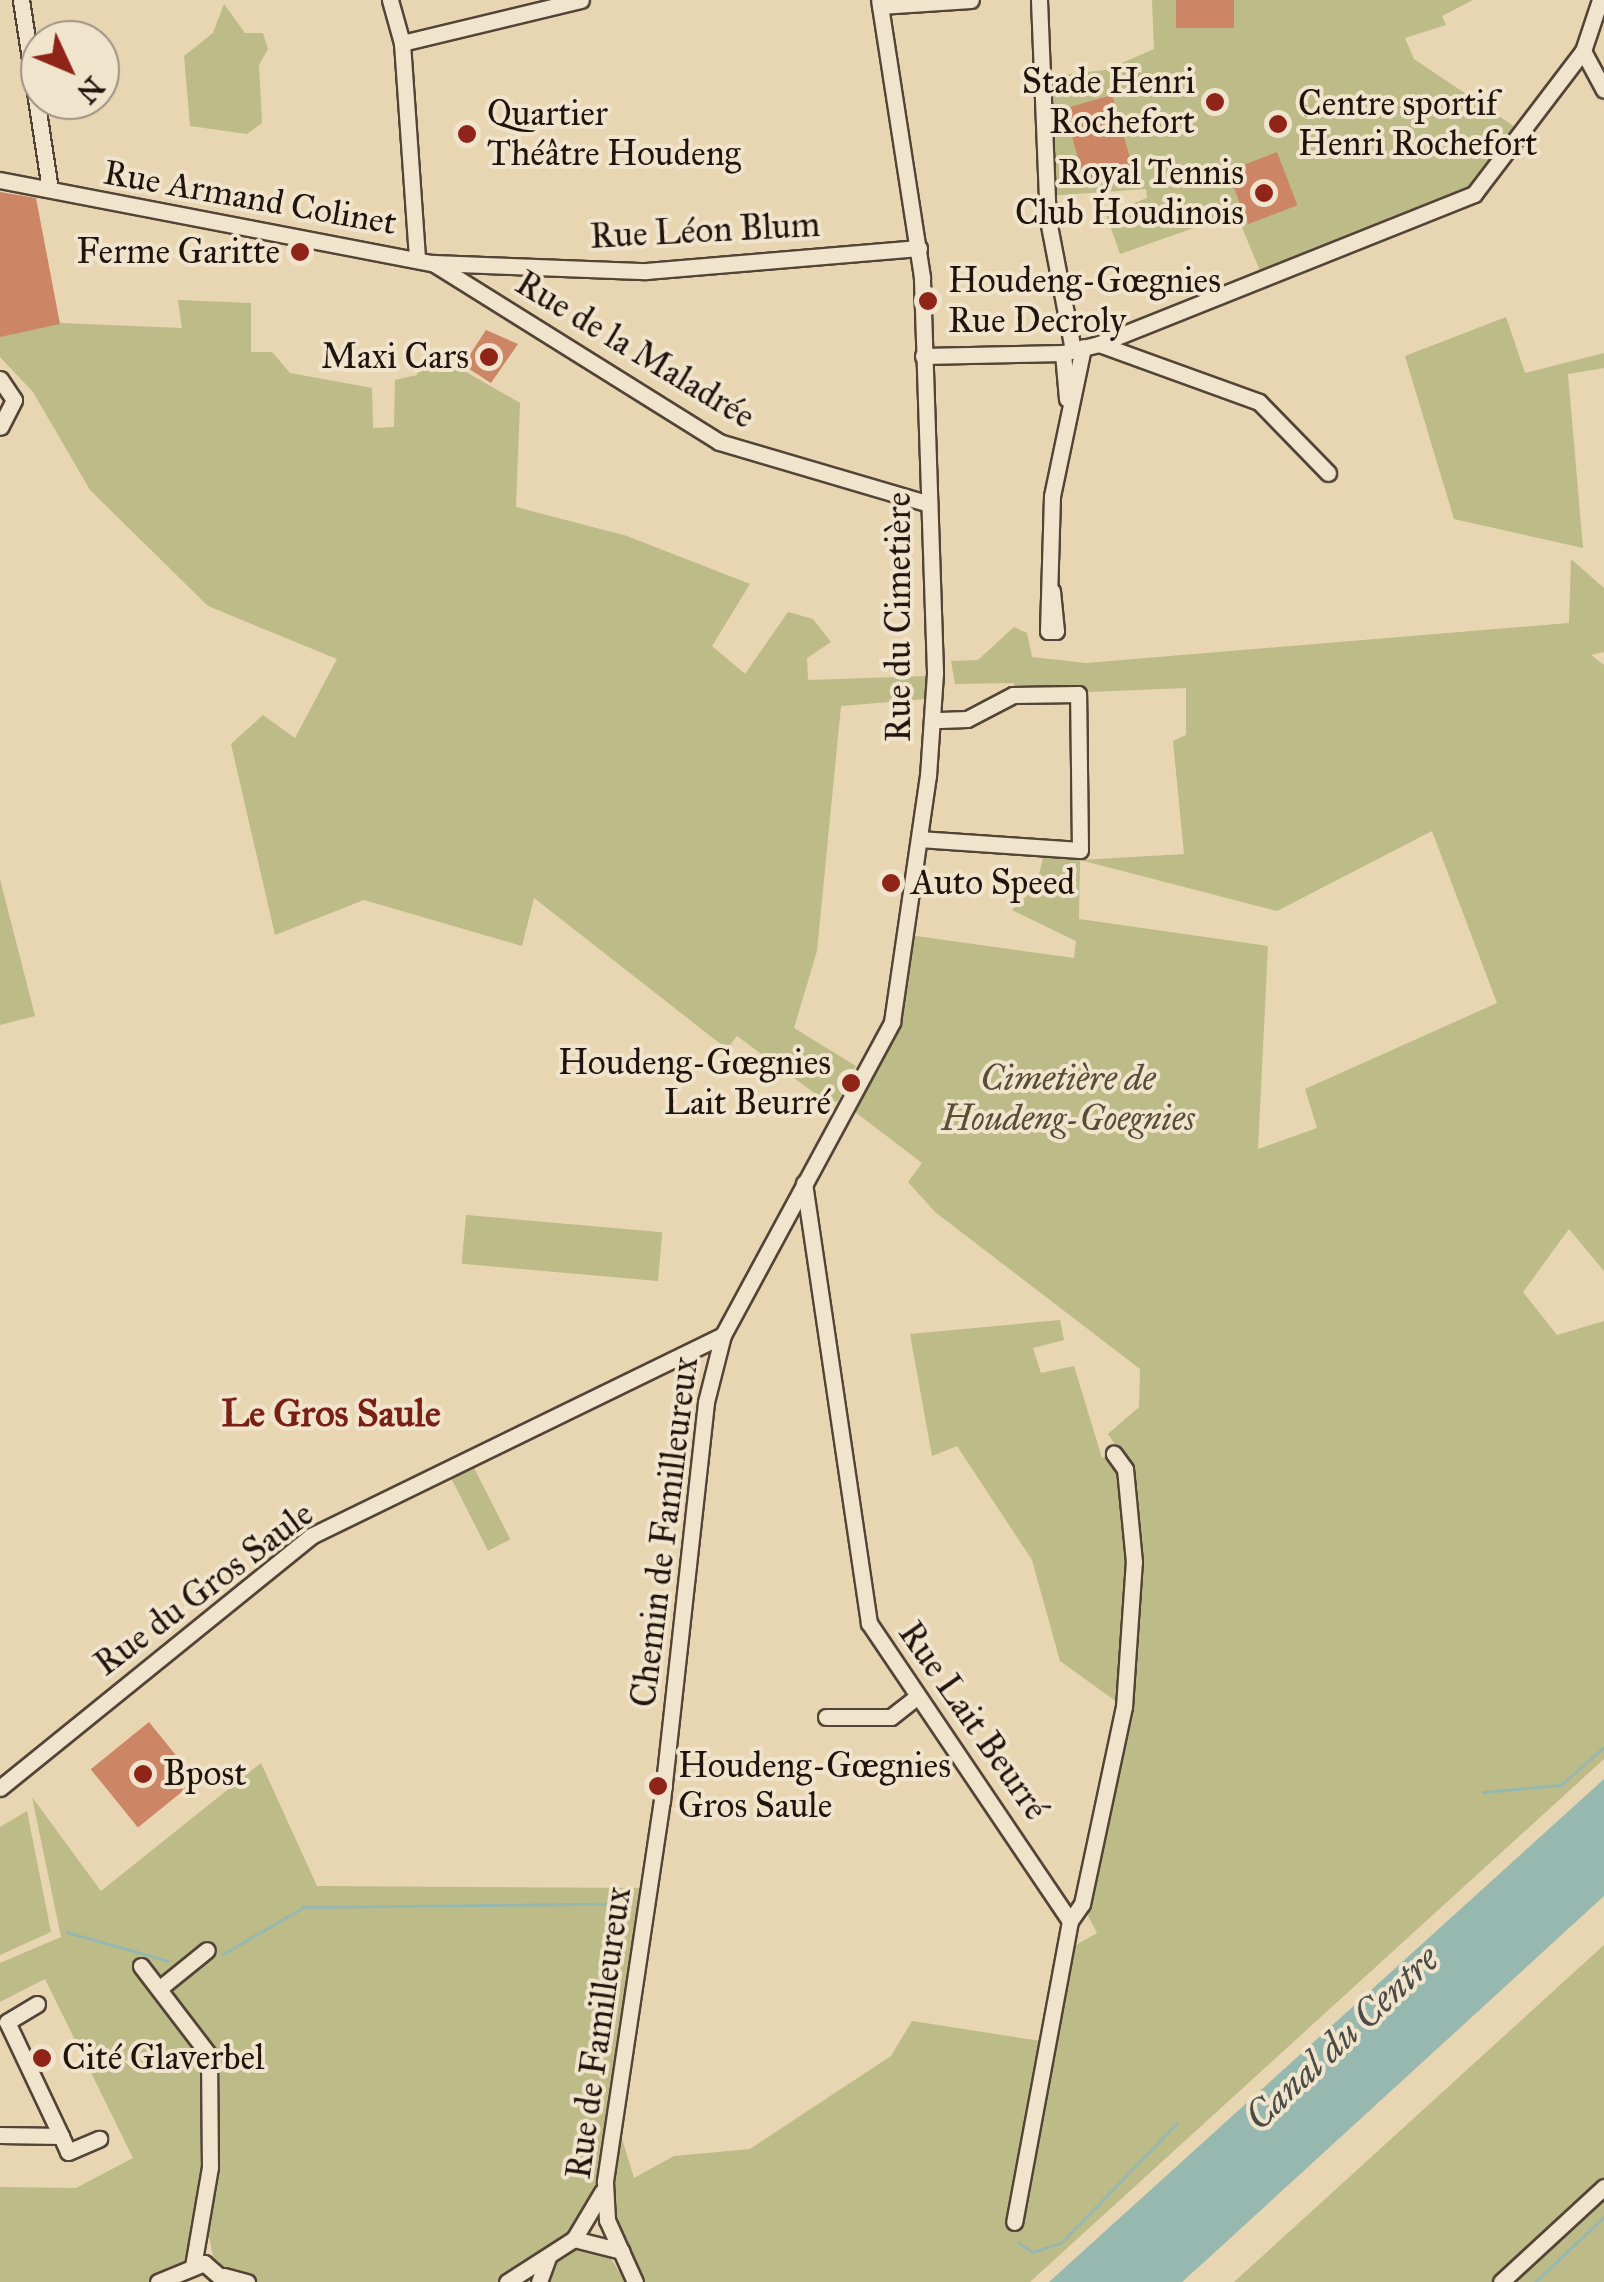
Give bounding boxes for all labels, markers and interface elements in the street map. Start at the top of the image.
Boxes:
north arrow [20,20,120,120]
place label: Stade Henri Rochefort [1022,61,1195,143]
text: N [70,69,111,110]
place label: Centre sportif Henri Rochefort [1298,83,1537,165]
marker: Stade Henri Rochefort [1204,91,1226,113]
place label: Quartier Théâtre Houdeng [487,93,741,175]
marker: Centre sportif Henri Rochefort [1267,113,1289,135]
marker: Quartier Théâtre Houdeng [456,123,478,145]
street label: Rue Armand Colinet [100,152,400,244]
place label: Royal Tennis Club Houdinois [1015,152,1244,234]
marker: Royal Tennis Club Houdinois [1253,182,1275,204]
street label: Rue Léon Blum [589,204,821,258]
place label: Ferme Garitte [77,231,280,273]
marker: Ferme Garitte [289,241,311,263]
place label: Houdeng-Gœgnies Rue Decroly [948,260,1221,342]
street label: Rue de la Maladrée [508,262,762,438]
marker: Houdeng-Gœgnies Rue Decroly [917,290,939,312]
place label: Maxi Cars [321,336,469,378]
marker: Maxi Cars [478,346,500,368]
street label: Rue du Cimetière [878,492,920,742]
place label: Auto Speed [911,862,1075,904]
marker: Auto Speed [880,872,902,894]
place label: Houdeng-Gœgnies Lait Beurré [558,1042,831,1124]
park label: Cimetière de Houdeng-Goegnies [941,1058,1195,1140]
marker: Houdeng-Gœgnies Lait Beurré [840,1072,862,1094]
street label: Chemin de Familleureux [623,1354,707,1710]
district label: Le Gros Saule [221,1391,441,1437]
street label: Rue du Gros Saule [86,1493,322,1685]
street label: Rue Lait Beurré [889,1614,1057,1828]
place label: Houdeng-Gœgnies Gros Saule [678,1745,951,1827]
place label: Bpost [163,1753,247,1795]
marker: Bpost [132,1763,154,1785]
marker: Houdeng-Gœgnies Gros Saule [647,1775,669,1797]
street label: Rue de Familleureux [558,1884,640,2182]
water label: Canal du Centre [1236,1937,1448,2139]
place label: Cité Glaverbel [62,2037,264,2079]
marker: Cité Glaverbel [31,2047,53,2069]

